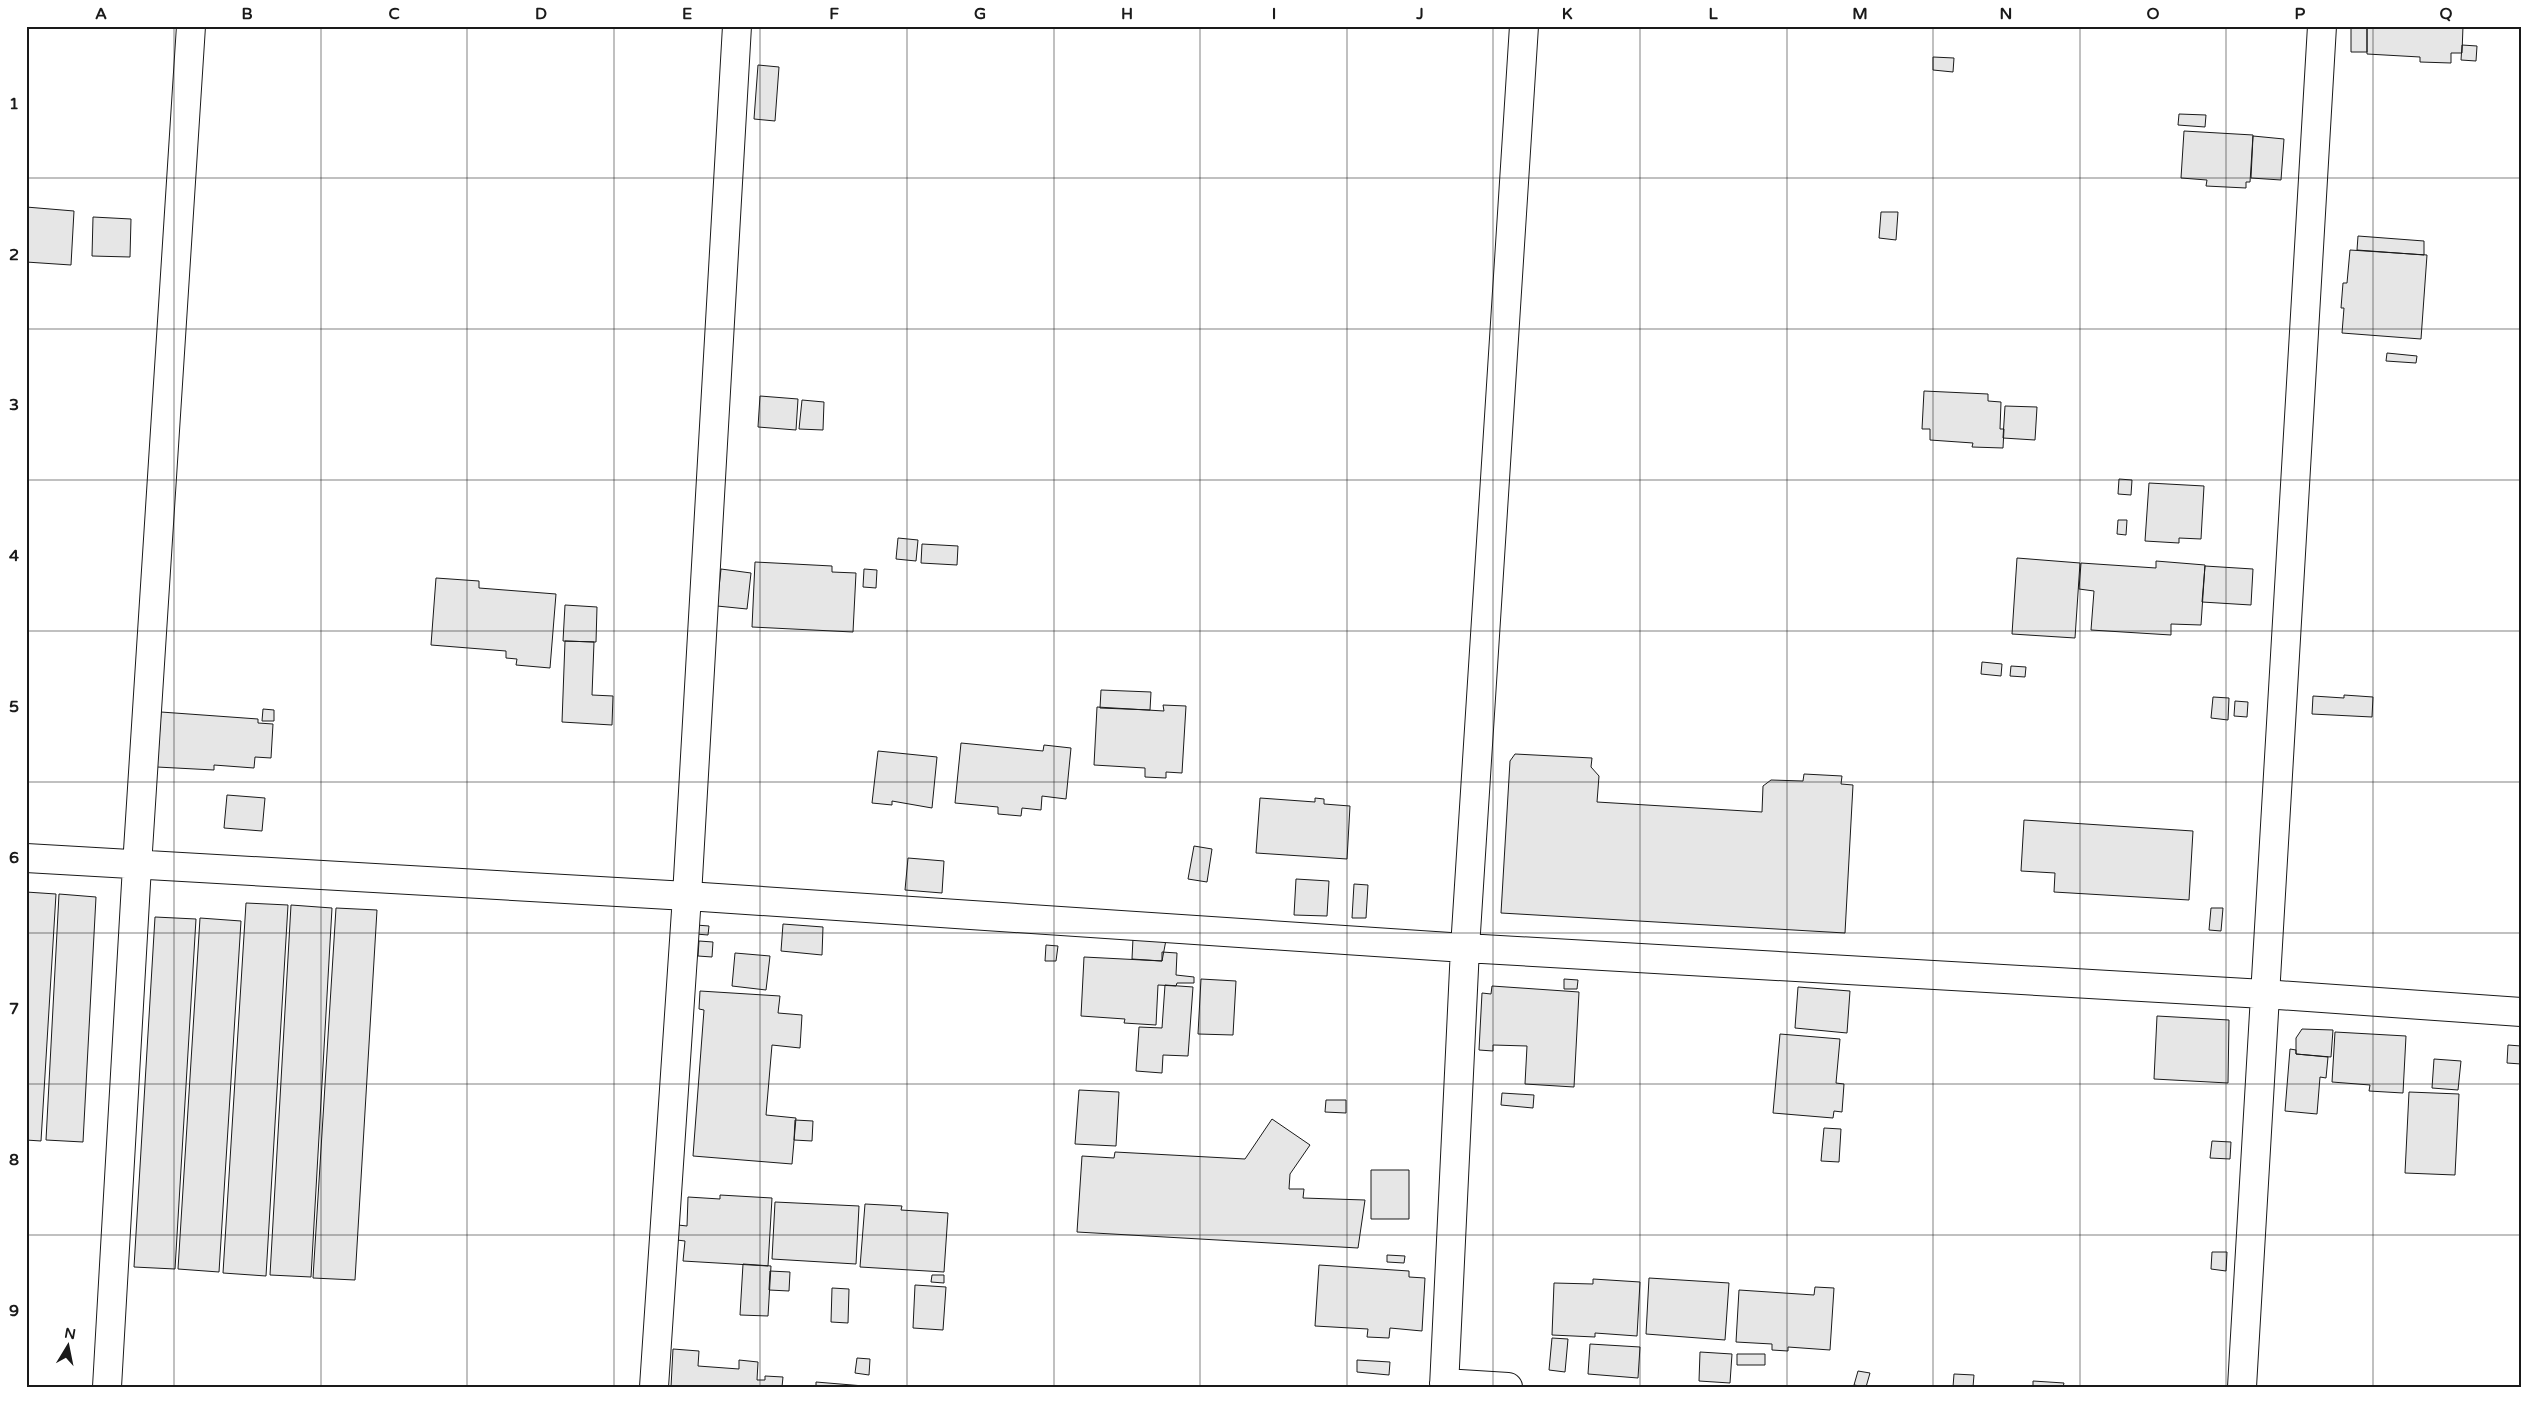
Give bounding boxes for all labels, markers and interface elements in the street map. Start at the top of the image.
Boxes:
text: A [95,4,107,24]
text: B [241,4,253,24]
text: C [388,4,400,24]
text: D [535,4,547,24]
text: E [682,4,692,24]
text: F [829,4,839,24]
text: G [974,4,986,24]
text: H [1121,4,1133,24]
text: I [1272,4,1276,24]
text: J [1415,4,1424,24]
text: K [1562,4,1573,24]
text: L [1708,4,1718,24]
text: M [1852,4,1868,24]
text: N [2000,4,2012,24]
text: O [2147,4,2160,24]
text: P [2295,4,2306,24]
text: Q [2440,4,2453,24]
text: 1 [9,94,19,114]
text: 2 [9,245,19,265]
text: 3 [9,395,19,415]
text: 4 [9,546,19,566]
text: 5 [9,697,19,717]
text: 6 [9,848,19,868]
text: 7 [9,999,19,1019]
text: 8 [9,1150,19,1170]
text: 9 [9,1301,19,1321]
north arrow [42,1320,92,1370]
text: N [63,1324,77,1343]

